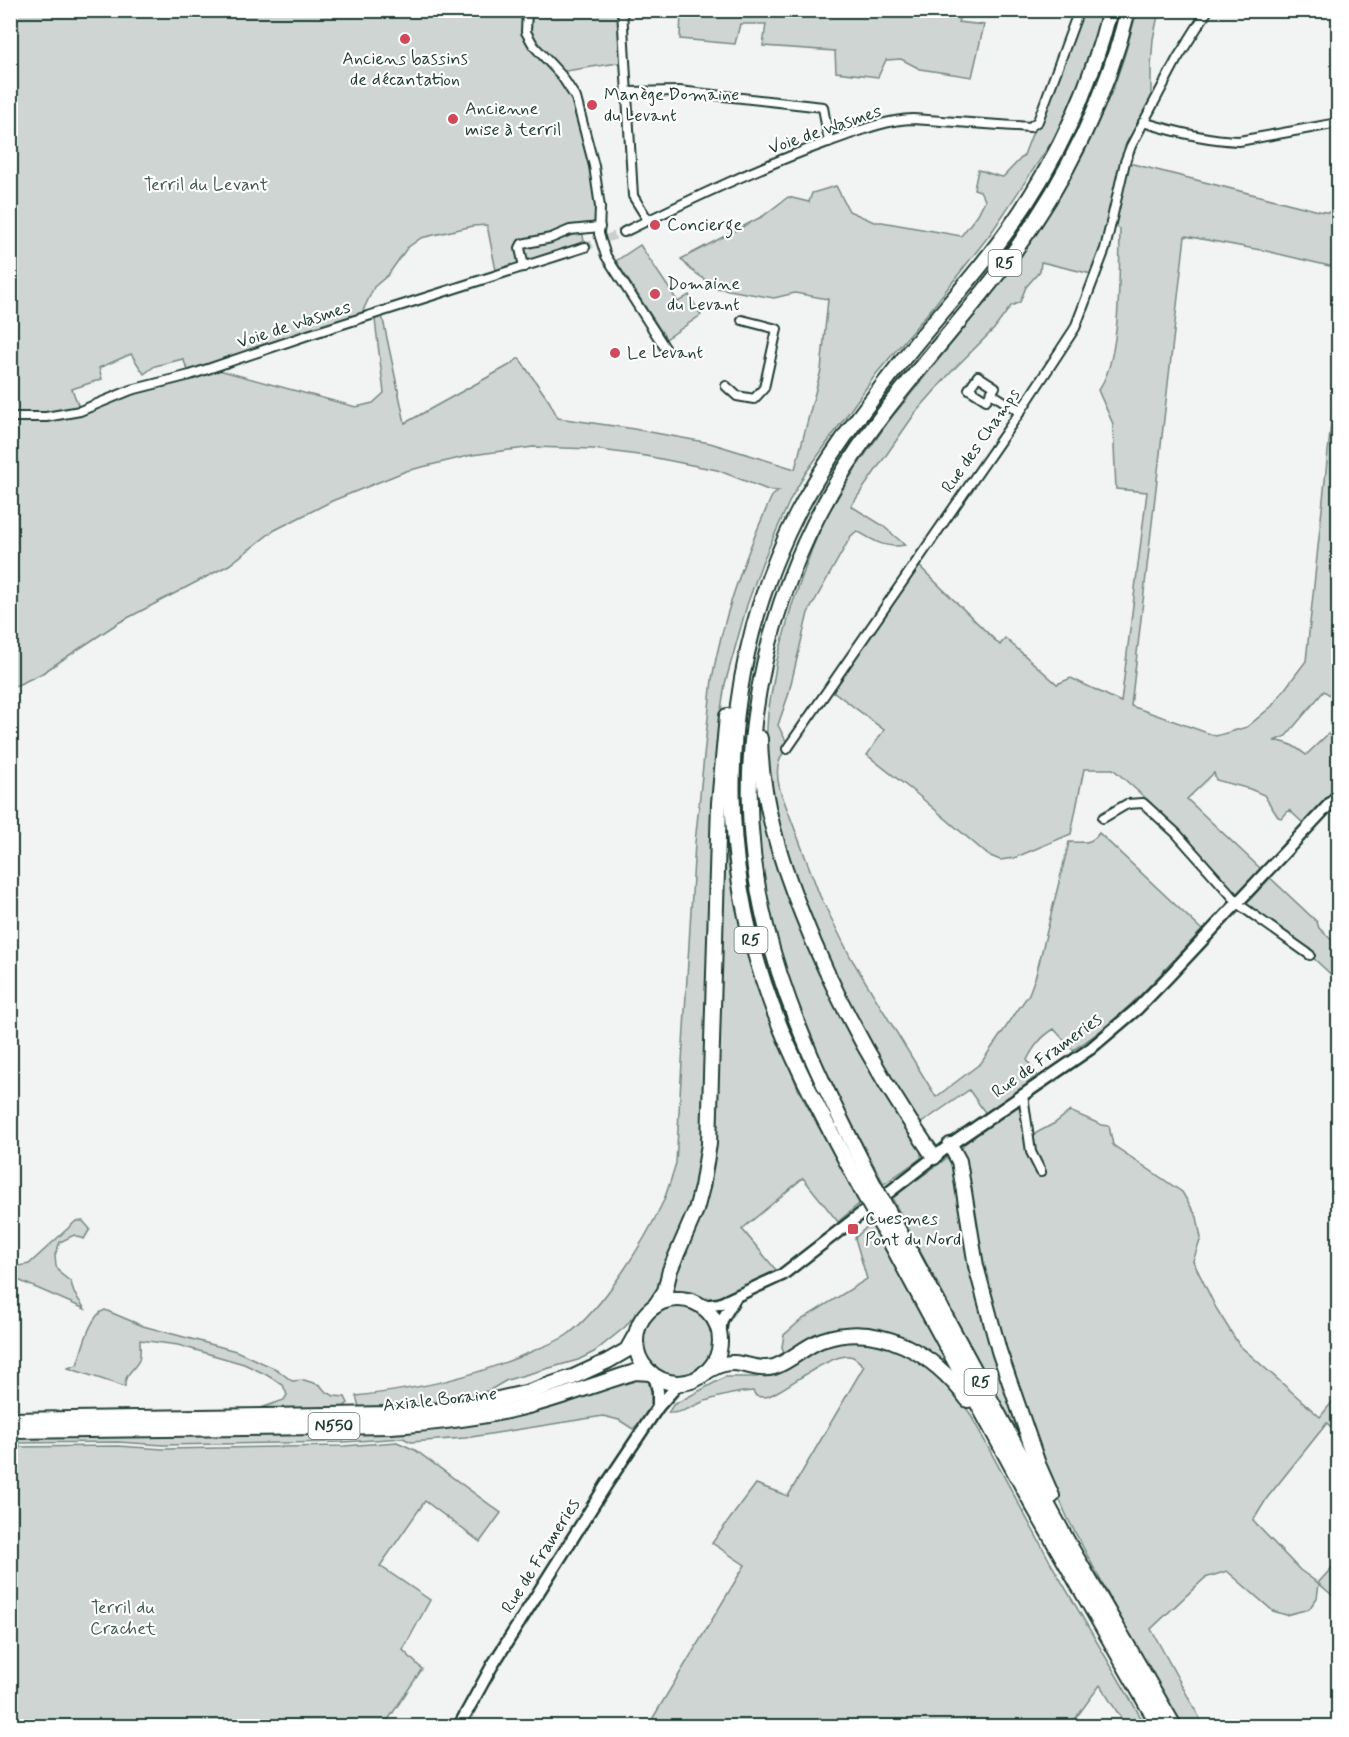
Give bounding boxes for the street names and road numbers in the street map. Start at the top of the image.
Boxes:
street label: Voie de Wasmes [765,99,885,161]
road number: R5 [988,250,1022,276]
street label: Voie de Wasmes [234,295,354,355]
street label: Rue des Champs [936,384,1026,498]
road number: R5 [734,927,768,953]
street label: Rue de Frameries [987,1008,1107,1104]
road number: R5 [964,1369,998,1395]
street label: Axiale Boraine [382,1382,498,1418]
road number: N550 [308,1413,360,1439]
street label: Rue de Frameries [496,1494,586,1618]

